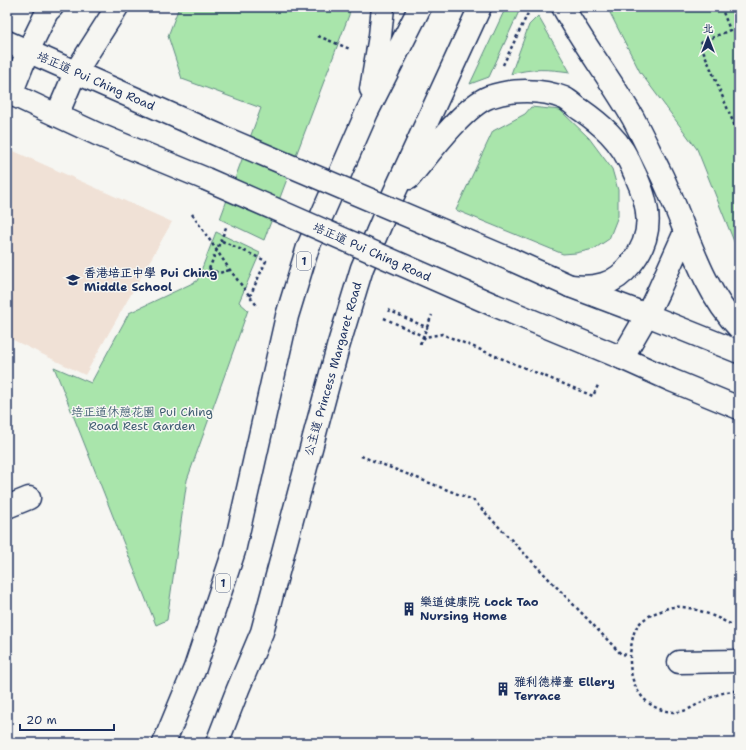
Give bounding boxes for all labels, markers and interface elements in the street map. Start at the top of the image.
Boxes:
north arrow [688,18,728,58]
text: 北 [703,21,714,36]
street label: 培正道 Pui Ching Road [34,48,158,114]
street label: 培正道 Pui Ching Road [310,219,434,285]
road number: 1 [297,252,311,270]
place label: 香港培正中學 Pui Ching Middle School [84,265,218,295]
school or university icon: 香港培正中學 Pui Ching Middle School [65,272,81,288]
street label: 公主道 Princess Margaret Road [300,280,366,458]
park label: 培正道休憩花園 Pui Ching Road Rest Garden [71,404,213,434]
road number: 1 [216,574,230,592]
place label: 樂道健康院 Lock Tao Nursing Home [420,594,539,624]
building icon: 樂道健康院 Lock Tao Nursing Home [401,601,417,617]
place label: 雅利德樺臺 Ellery Terrace [514,674,615,704]
building icon: 雅利德樺臺 Ellery Terrace [495,681,511,697]
scale bar [20,706,114,732]
text: 20 m [26,712,57,728]

